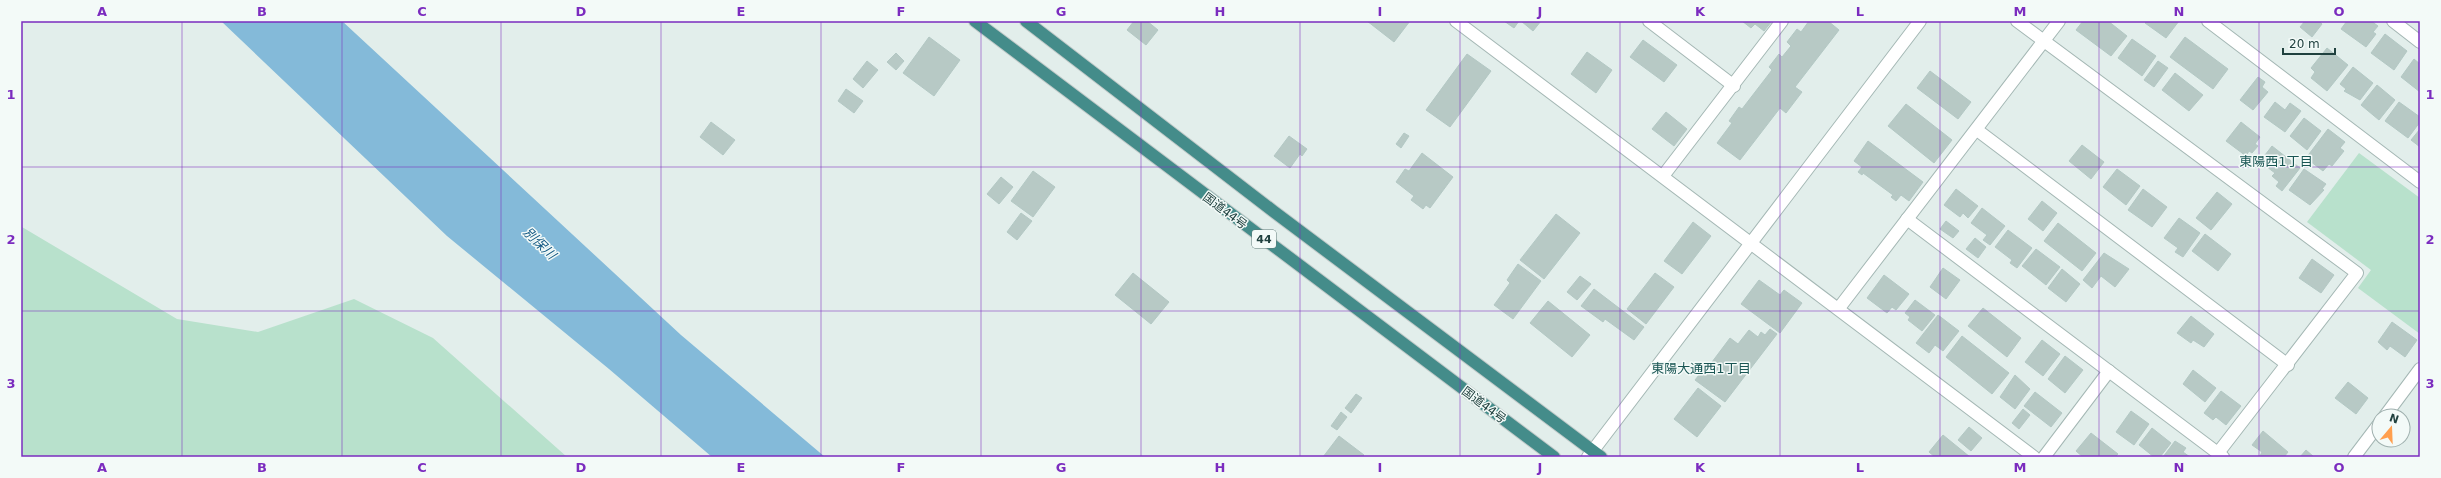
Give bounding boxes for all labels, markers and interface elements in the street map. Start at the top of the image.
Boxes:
text: A [97,4,107,19]
text: B [257,4,267,19]
text: C [417,4,427,19]
text: D [576,4,587,19]
text: E [737,4,745,19]
text: F [897,4,905,19]
text: G [1056,4,1066,19]
text: H [1215,4,1225,19]
text: I [1378,4,1382,19]
text: J [1537,4,1542,19]
text: K [1695,4,1706,19]
text: L [1856,4,1864,19]
text: M [2014,4,2026,19]
text: N [2174,4,2184,19]
text: O [2333,4,2345,19]
scale bar [2283,30,2335,56]
text: 20 m [2289,37,2320,51]
text: 1 [6,87,16,102]
text: 1 [2425,87,2435,102]
district label: 東陽西1丁目 [2239,154,2313,169]
street label: 国道44号 [1200,190,1250,232]
water label: 別保川 [520,224,560,264]
road number: 44 [1252,230,1276,248]
text: 2 [6,232,16,247]
text: 2 [2425,232,2435,247]
district label: 東陽大通西1丁目 [1651,361,1751,376]
text: 3 [6,376,16,391]
text: 3 [2425,376,2435,391]
street label: 国道44号 [1459,384,1509,426]
north arrow [2371,408,2411,448]
text: N [2388,411,2401,427]
text: A [97,460,107,475]
text: B [257,460,267,475]
text: C [417,460,427,475]
text: D [576,460,587,475]
text: E [737,460,745,475]
text: F [897,460,905,475]
text: G [1056,460,1066,475]
text: H [1215,460,1225,475]
text: I [1378,460,1382,475]
text: J [1537,460,1542,475]
text: K [1695,460,1706,475]
text: L [1856,460,1864,475]
text: M [2014,460,2026,475]
text: N [2174,460,2184,475]
text: O [2333,460,2345,475]

